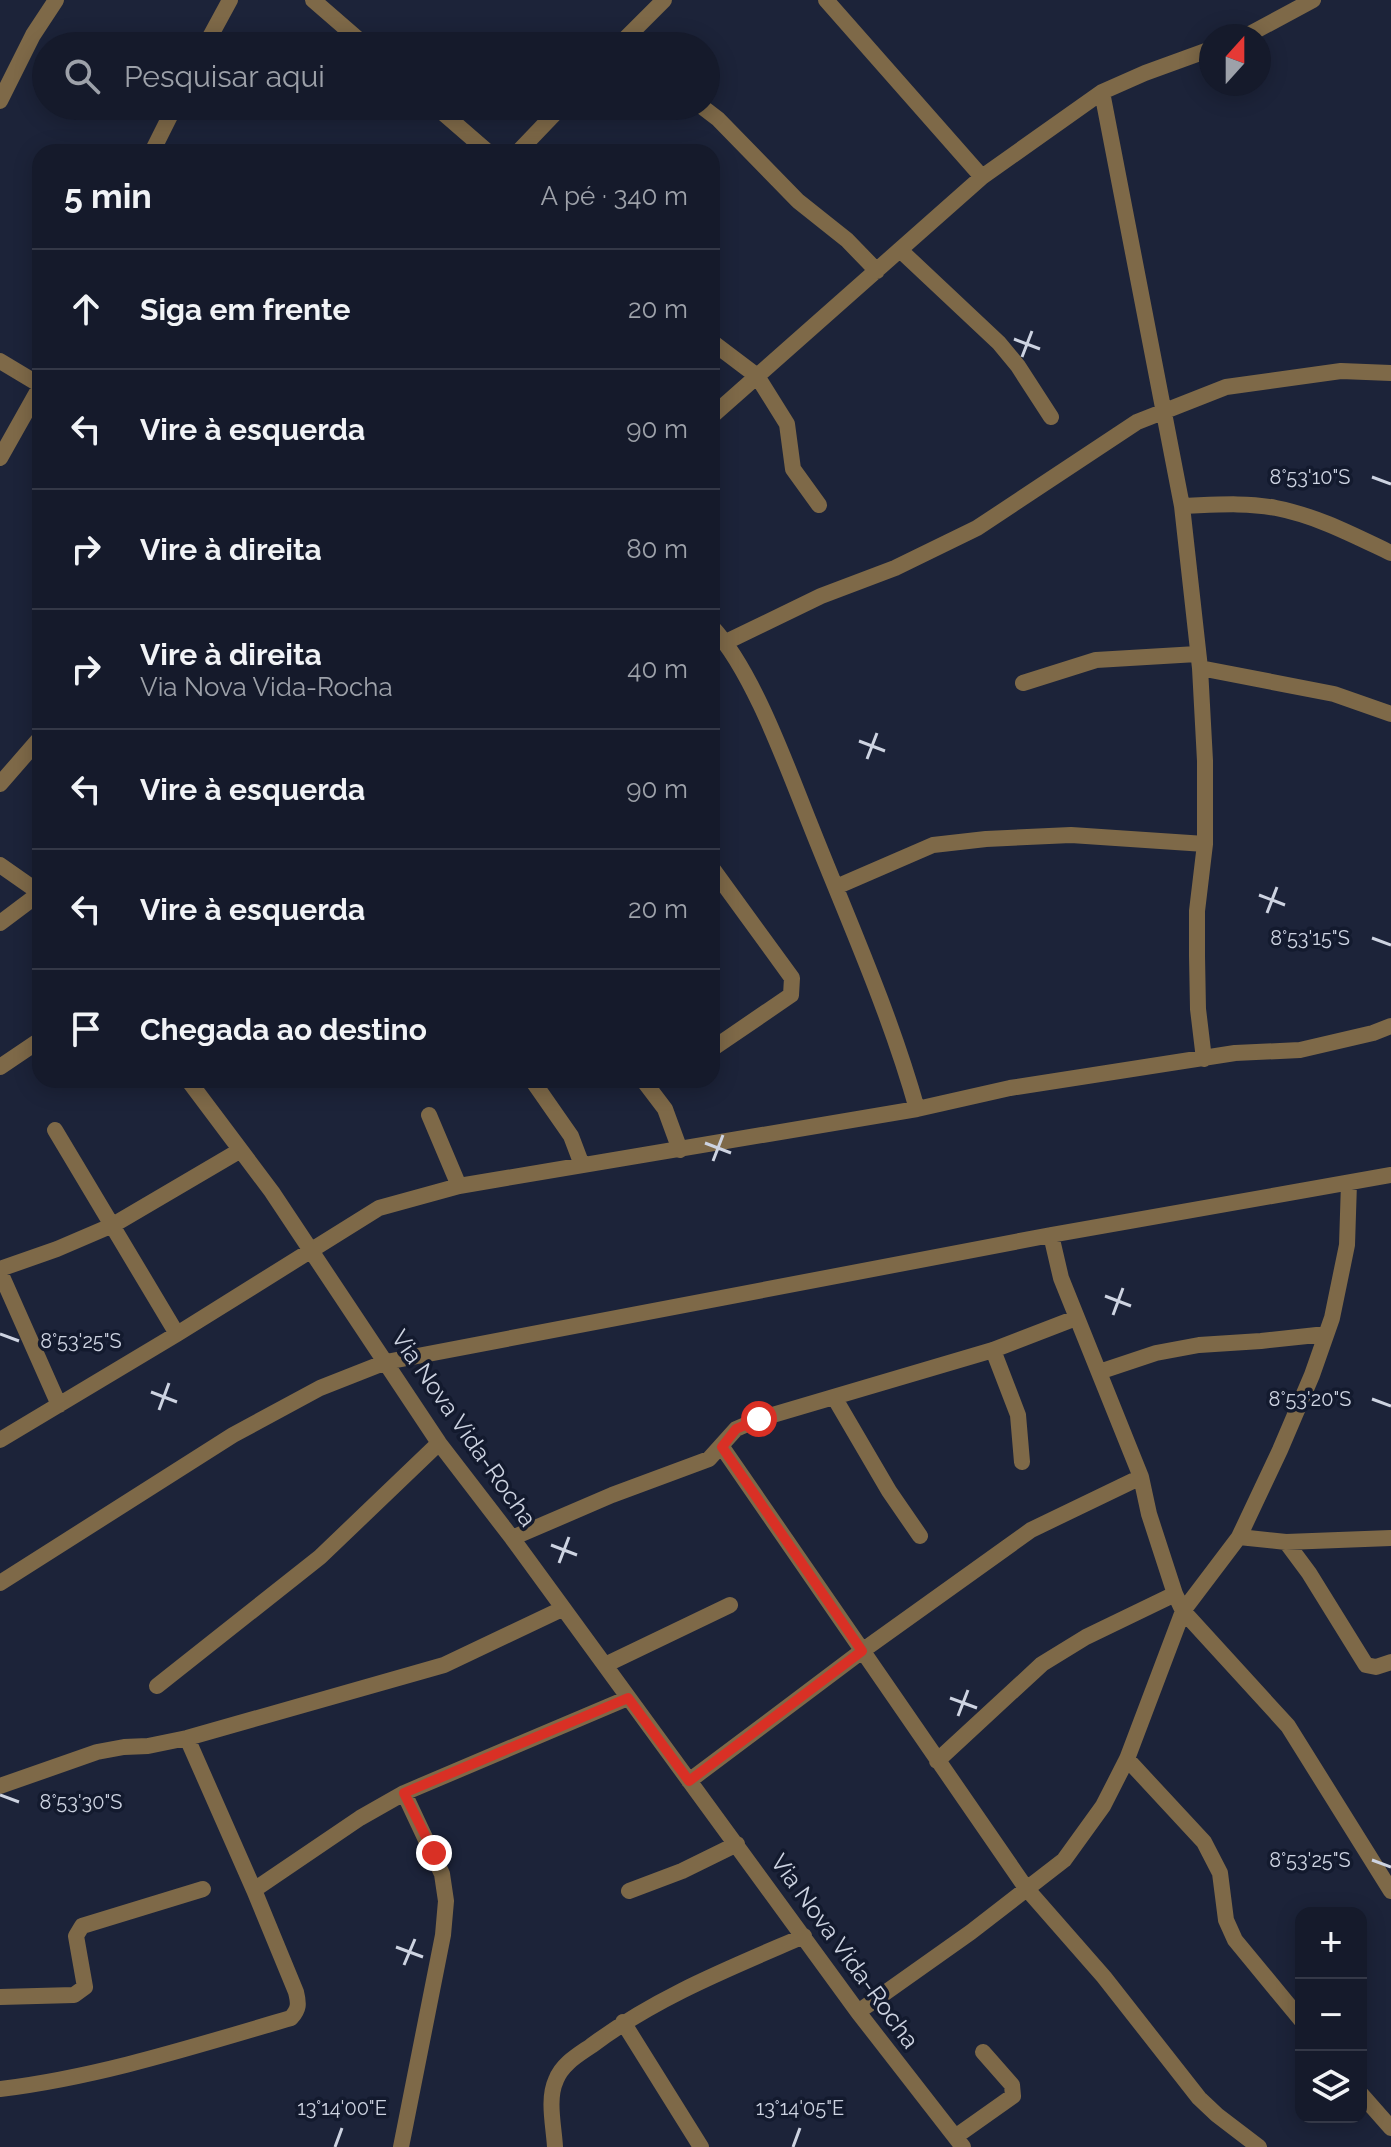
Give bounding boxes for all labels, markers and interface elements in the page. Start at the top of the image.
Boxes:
north arrow [1199,24,1271,96]
search box [32,32,720,120]
icon: search [60,54,104,98]
text: Pesquisar aqui [124,59,325,94]
text: 5 min [64,176,152,216]
text: A pé · 340 m [541,181,688,211]
icon: ahead [64,287,108,331]
text: Siga em frente [140,292,350,327]
text: 20 m [628,294,688,324]
icon: left [64,407,108,451]
text: Vire à esquerda [140,412,365,447]
text: 90 m [626,414,688,444]
text: 8°53'10"S [1270,465,1350,489]
icon: right [64,527,108,571]
text: Vire à direita [140,532,322,567]
text: 80 m [626,534,688,564]
text: Vire à direita [140,637,322,672]
icon: right [64,647,108,691]
text: 40 m [627,654,688,684]
text: Via Nova Vida-Rocha [140,672,393,702]
icon: left [64,767,108,811]
text: Vire à esquerda [140,772,365,807]
text: 90 m [626,774,688,804]
icon: left [64,887,108,931]
text: Vire à esquerda [140,892,365,927]
text: 20 m [628,894,688,924]
text: 8°53'15"S [1270,926,1350,950]
icon: arrive [64,1007,108,1051]
text: Chegada ao destino [140,1012,427,1047]
street label: Via Nova Vida-Rocha [385,1324,543,1532]
text: 8°53'25"S [40,1329,122,1353]
text: 8°53'20"S [1269,1387,1351,1411]
route start [741,1401,777,1437]
text: 8°53'30"S [40,1790,122,1814]
route end [416,1835,452,1871]
street label: Via Nova Vida-Rocha [765,1848,925,2054]
text: 8°53'25"S [1269,1848,1351,1872]
map controls [1295,1907,1367,2123]
button: + [1295,1907,1367,1979]
button: − [1295,1979,1367,2051]
button: layers [1295,2051,1367,2123]
text: 13°14'00"E [297,2096,387,2120]
text: 13°14'05"E [756,2096,844,2120]

